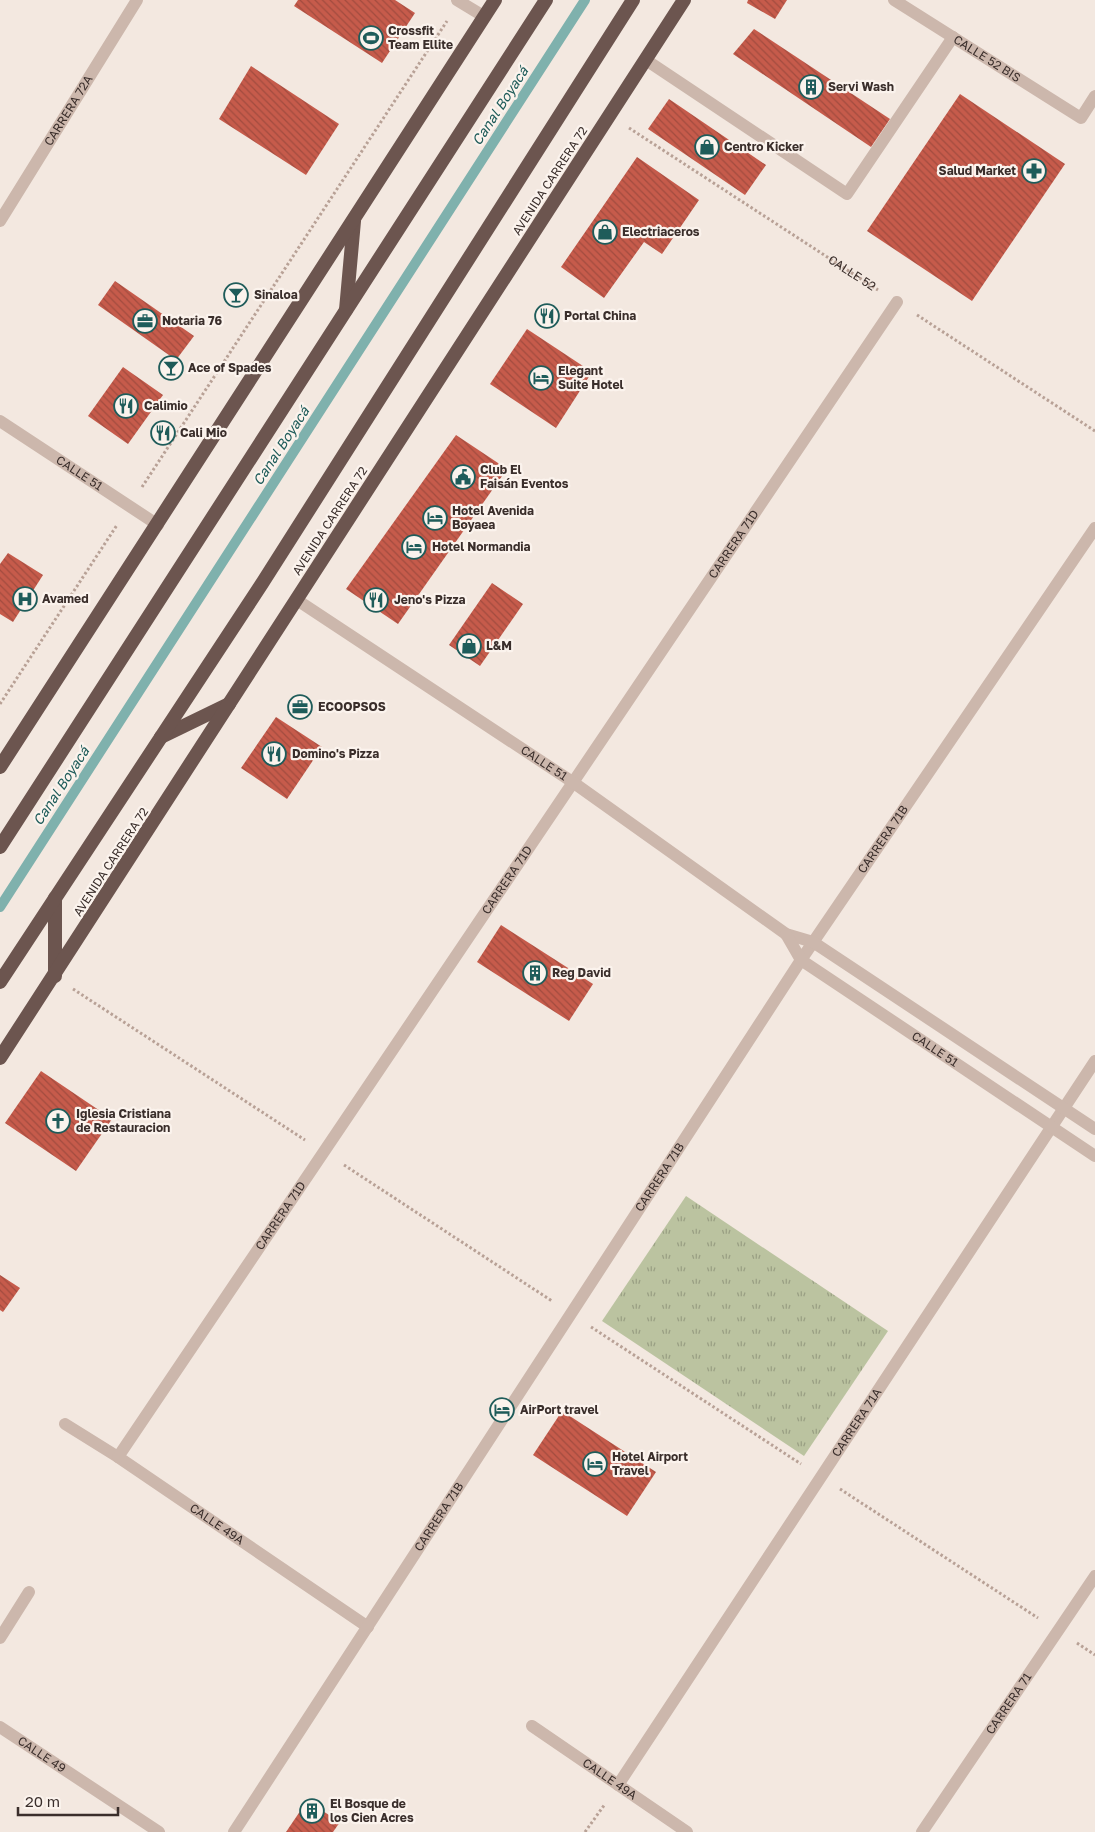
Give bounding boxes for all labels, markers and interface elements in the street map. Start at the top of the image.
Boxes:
place label: Crossfit Team Ellite [388,23,453,52]
sports icon: Crossfit Team Ellite [358,25,384,51]
street label: CALLE 52 BIS [951,32,1024,85]
water label: Canal Boyacá [468,61,532,148]
street label: CARRERA 72A [41,72,96,148]
building icon: Servi Wash [798,74,824,100]
place label: Servi Wash [828,79,894,94]
street label: AVENIDA CARRERA 72 [509,124,590,238]
shop icon: Centro Kicker [694,134,720,160]
place label: Centro Kicker [724,139,804,154]
pharmacy icon: Salud Market [1021,158,1047,184]
place label: Salud Market [939,163,1016,178]
shop icon: Electriaceros [592,219,618,245]
place label: Electriaceros [622,224,700,239]
street label: CALLE 52 [826,252,879,294]
bar icon: Sinaloa [223,282,249,308]
place label: Sinaloa [254,287,298,302]
restaurant icon: Portal China [534,303,560,329]
office icon: Notaria 76 [132,308,158,334]
place label: Portal China [564,308,636,323]
place label: Notaria 76 [162,313,222,328]
bar icon: Ace of Spades [158,355,184,381]
place label: Ace of Spades [188,360,272,375]
place label: Elegant Suite Hotel [558,363,624,392]
hotel icon: Elegant Suite Hotel [528,365,554,391]
restaurant icon: Calimio [113,393,139,419]
place label: Calimio [144,398,188,413]
water label: Canal Boyacá [249,401,313,488]
restaurant icon: Cali Mio [150,420,176,446]
place label: Cali Mio [180,425,227,440]
street label: CALLE 51 [53,452,106,494]
place label: Club El Faisán Eventos [480,462,569,491]
street label: AVENIDA CARRERA 72 [289,464,370,578]
public building icon: Club El Faisán Eventos [450,464,476,490]
place label: Hotel Avenida Boyaea [452,503,534,532]
hotel icon: Hotel Avenida Boyaea [422,505,448,531]
street label: CARRERA 71D [705,507,762,581]
hotel icon: Hotel Normandia [401,534,427,560]
place label: Hotel Normandia [432,539,531,554]
hospital icon: Avamed [12,586,38,612]
restaurant icon: Jeno's Pizza [363,587,389,613]
place label: Avamed [42,591,89,606]
place label: Jeno's Pizza [394,592,466,607]
shop icon: L&M [456,633,482,659]
place label: L&M [486,638,512,653]
office icon: ECOOPSOS [287,694,313,720]
place label: ECOOPSOS [318,699,386,714]
water label: Canal Boyacá [29,741,93,828]
restaurant icon: Domino's Pizza [261,741,287,767]
street label: CALLE 51 [518,742,571,784]
place label: Domino's Pizza [292,746,379,761]
street label: CARRERA 71B [854,802,911,876]
street label: AVENIDA CARRERA 72 [70,805,151,919]
street label: CARRERA 71D [478,843,535,917]
building icon: Reg David [522,960,548,986]
place label: Reg David [552,965,611,980]
street label: CALLE 51 [909,1028,961,1070]
place label: Iglesia Cristiana de Restauracion [76,1106,171,1135]
church icon: Iglesia Cristiana de Restauracion [45,1108,71,1134]
street label: CARRERA 71B [631,1140,687,1214]
street label: CARRERA 71D [252,1178,309,1253]
street label: CARRERA 71A [828,1385,884,1459]
hotel icon: AirPort travel [489,1397,515,1423]
place label: AirPort travel [520,1402,598,1417]
place label: Hotel Airport Travel [612,1449,688,1478]
hotel icon: Hotel Airport Travel [582,1451,608,1477]
street label: CARRERA 71B [411,1479,466,1554]
street label: CALLE 49A [187,1500,247,1548]
street label: CARRERA 71 [982,1670,1035,1737]
street label: CALLE 49 [15,1733,69,1775]
street label: CALLE 49A [580,1755,640,1803]
scale bar [18,1784,118,1816]
text: 20 m [25,1792,60,1810]
place label: El Bosque de los Cien Acres [330,1796,414,1825]
building icon: El Bosque de los Cien Acres [299,1798,325,1824]

